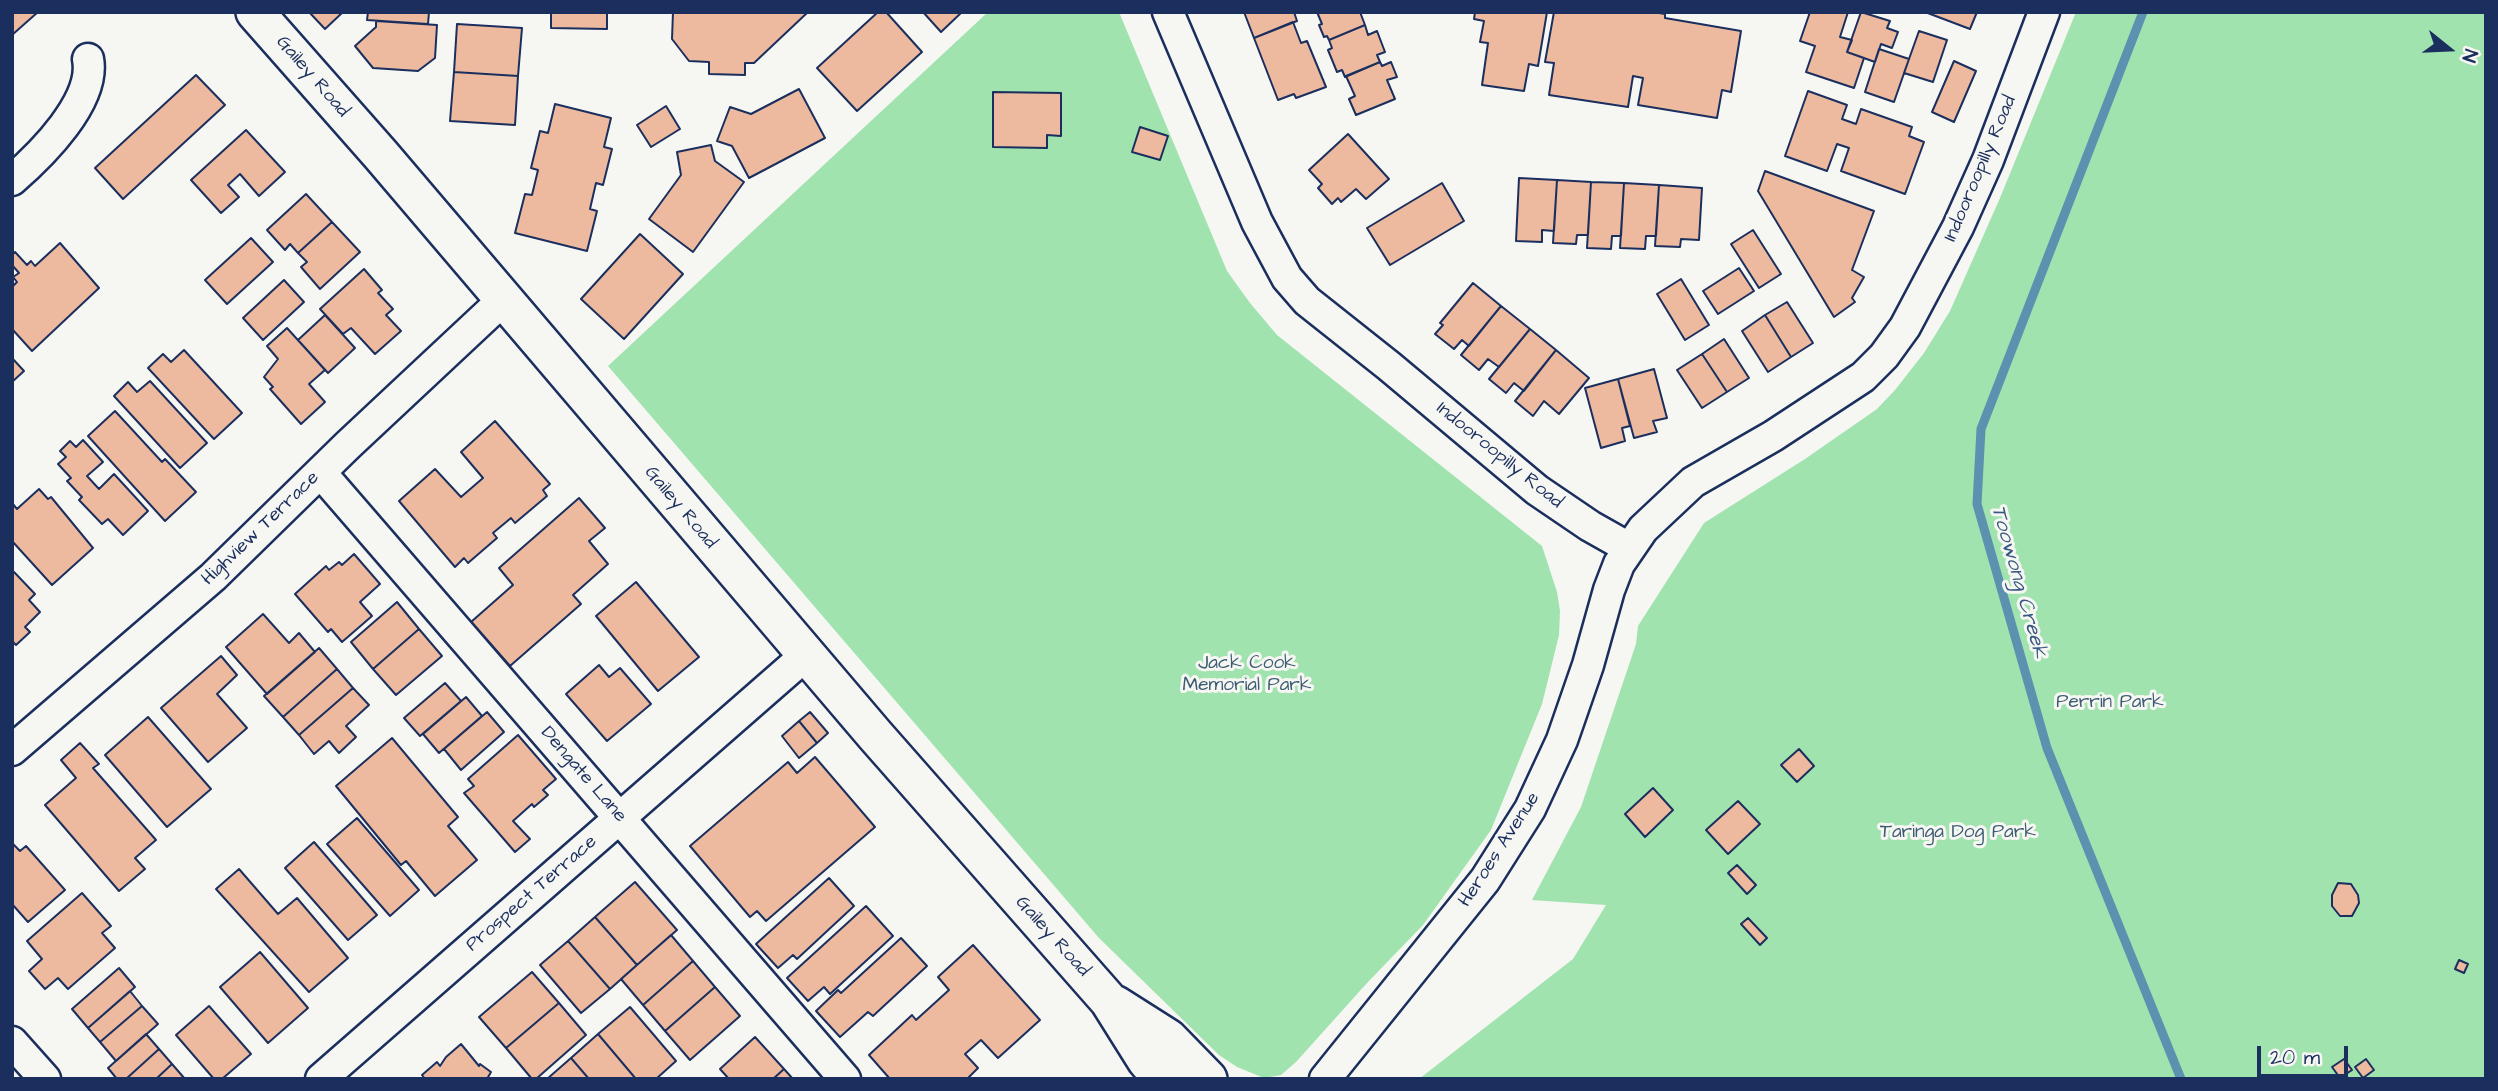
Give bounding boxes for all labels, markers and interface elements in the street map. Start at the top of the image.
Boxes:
north arrow [2414,14,2484,84]
street label: Gailey Road [270,32,354,122]
text: N [2455,46,2484,65]
street label: Indooroopilly Road [1940,93,2022,245]
street label: Indooroopilly Road [1431,398,1567,514]
street label: Gailey Road [639,462,721,554]
street label: Highview Terrace [197,467,325,591]
water label: Toowong Creek [1984,503,2052,661]
park label: Jack Cook Memorial Park [1182,653,1312,697]
park label: Perrin Park [2056,692,2164,714]
street label: Dengate Lane [535,722,631,828]
street label: Heroes Avenue [1454,788,1546,912]
park label: Taringa Dog Park [1880,822,2036,844]
street label: Prospect Terrace [462,831,602,957]
street label: Gailey Road [1010,892,1094,982]
scale bar [2260,1032,2351,1076]
text: 20 m [2270,1043,2320,1072]

